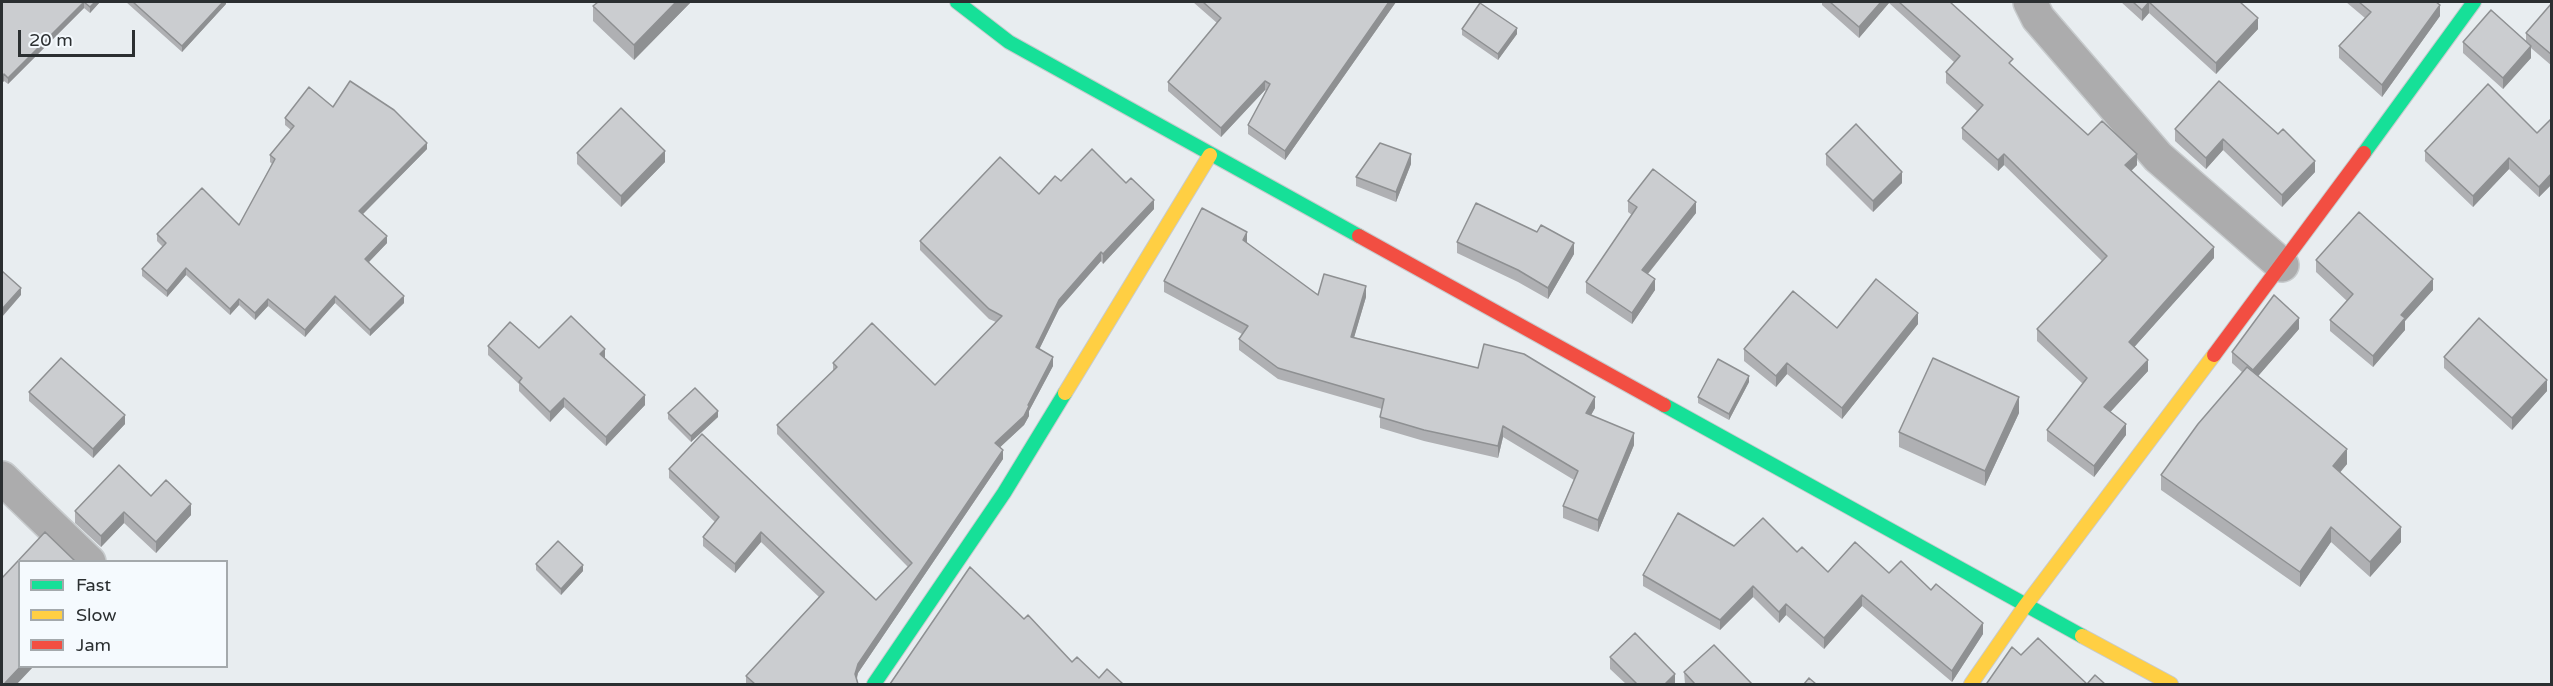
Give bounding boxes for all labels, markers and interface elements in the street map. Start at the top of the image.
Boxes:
scale bar [21,18,138,56]
text: 20 m [29,29,73,51]
legend [18,560,228,668]
text: Fast [76,574,111,596]
text: Slow [76,604,117,626]
text: Jam [76,634,111,656]

